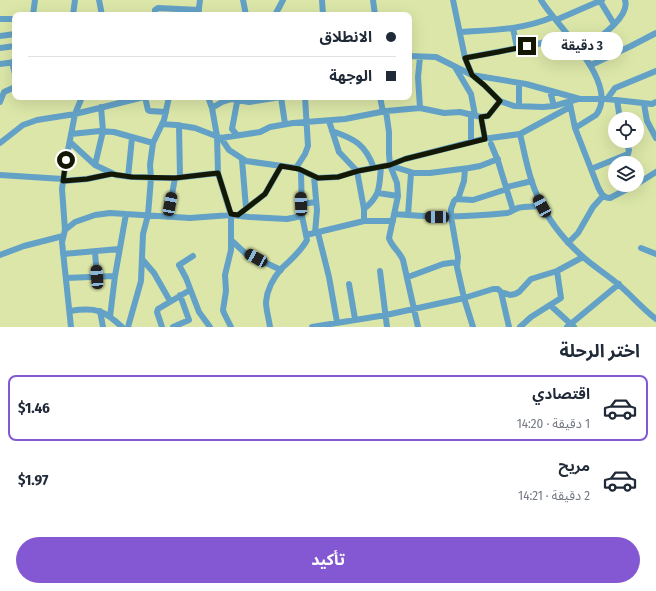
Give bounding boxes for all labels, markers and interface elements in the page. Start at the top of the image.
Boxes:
text: الانطلاق [320,28,372,46]
callout: 3 دقيقة [541,32,623,60]
route end [518,37,536,55]
text: 3 دقيقة [561,38,603,53]
text: الوجهة [329,67,372,85]
map controls [608,112,644,192]
button: locate [608,112,644,148]
route start [57,151,75,169]
button: layers [608,156,644,192]
car [162,191,178,217]
car [295,192,307,216]
car [531,193,553,219]
car [425,211,449,223]
car [243,247,269,269]
car [90,265,104,289]
text: اختر الرحلة [559,340,640,362]
text: اقتصادي [532,385,590,403]
icon: car [602,390,638,426]
text: $1.46 [18,399,50,417]
text: 1 دقيقة · 14:20 [517,416,590,431]
text: مريح [558,457,590,475]
icon: car [602,462,638,498]
text: $1.97 [18,471,48,489]
text: 2 دقيقة · 14:21 [518,488,590,503]
button: تأكيد [16,537,640,583]

